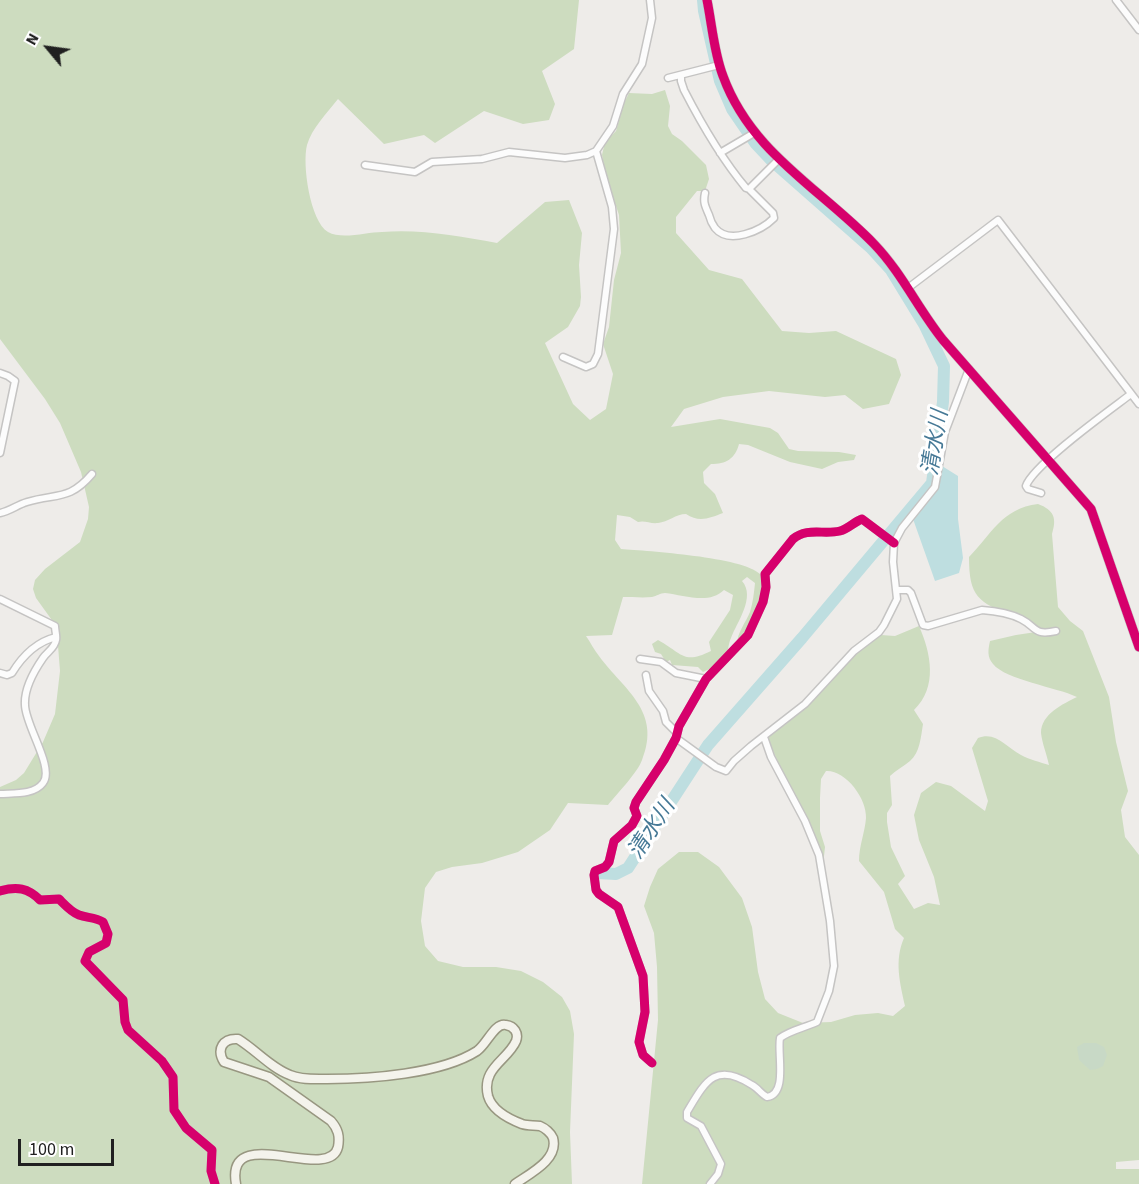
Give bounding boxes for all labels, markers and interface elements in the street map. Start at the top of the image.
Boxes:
north arrow [18,18,78,78]
text: N [20,29,44,49]
water label: 清水川 [919,408,955,478]
water label: 清水川 [624,795,682,865]
scale bar [21,1127,117,1165]
text: 100 m [29,1137,74,1162]

